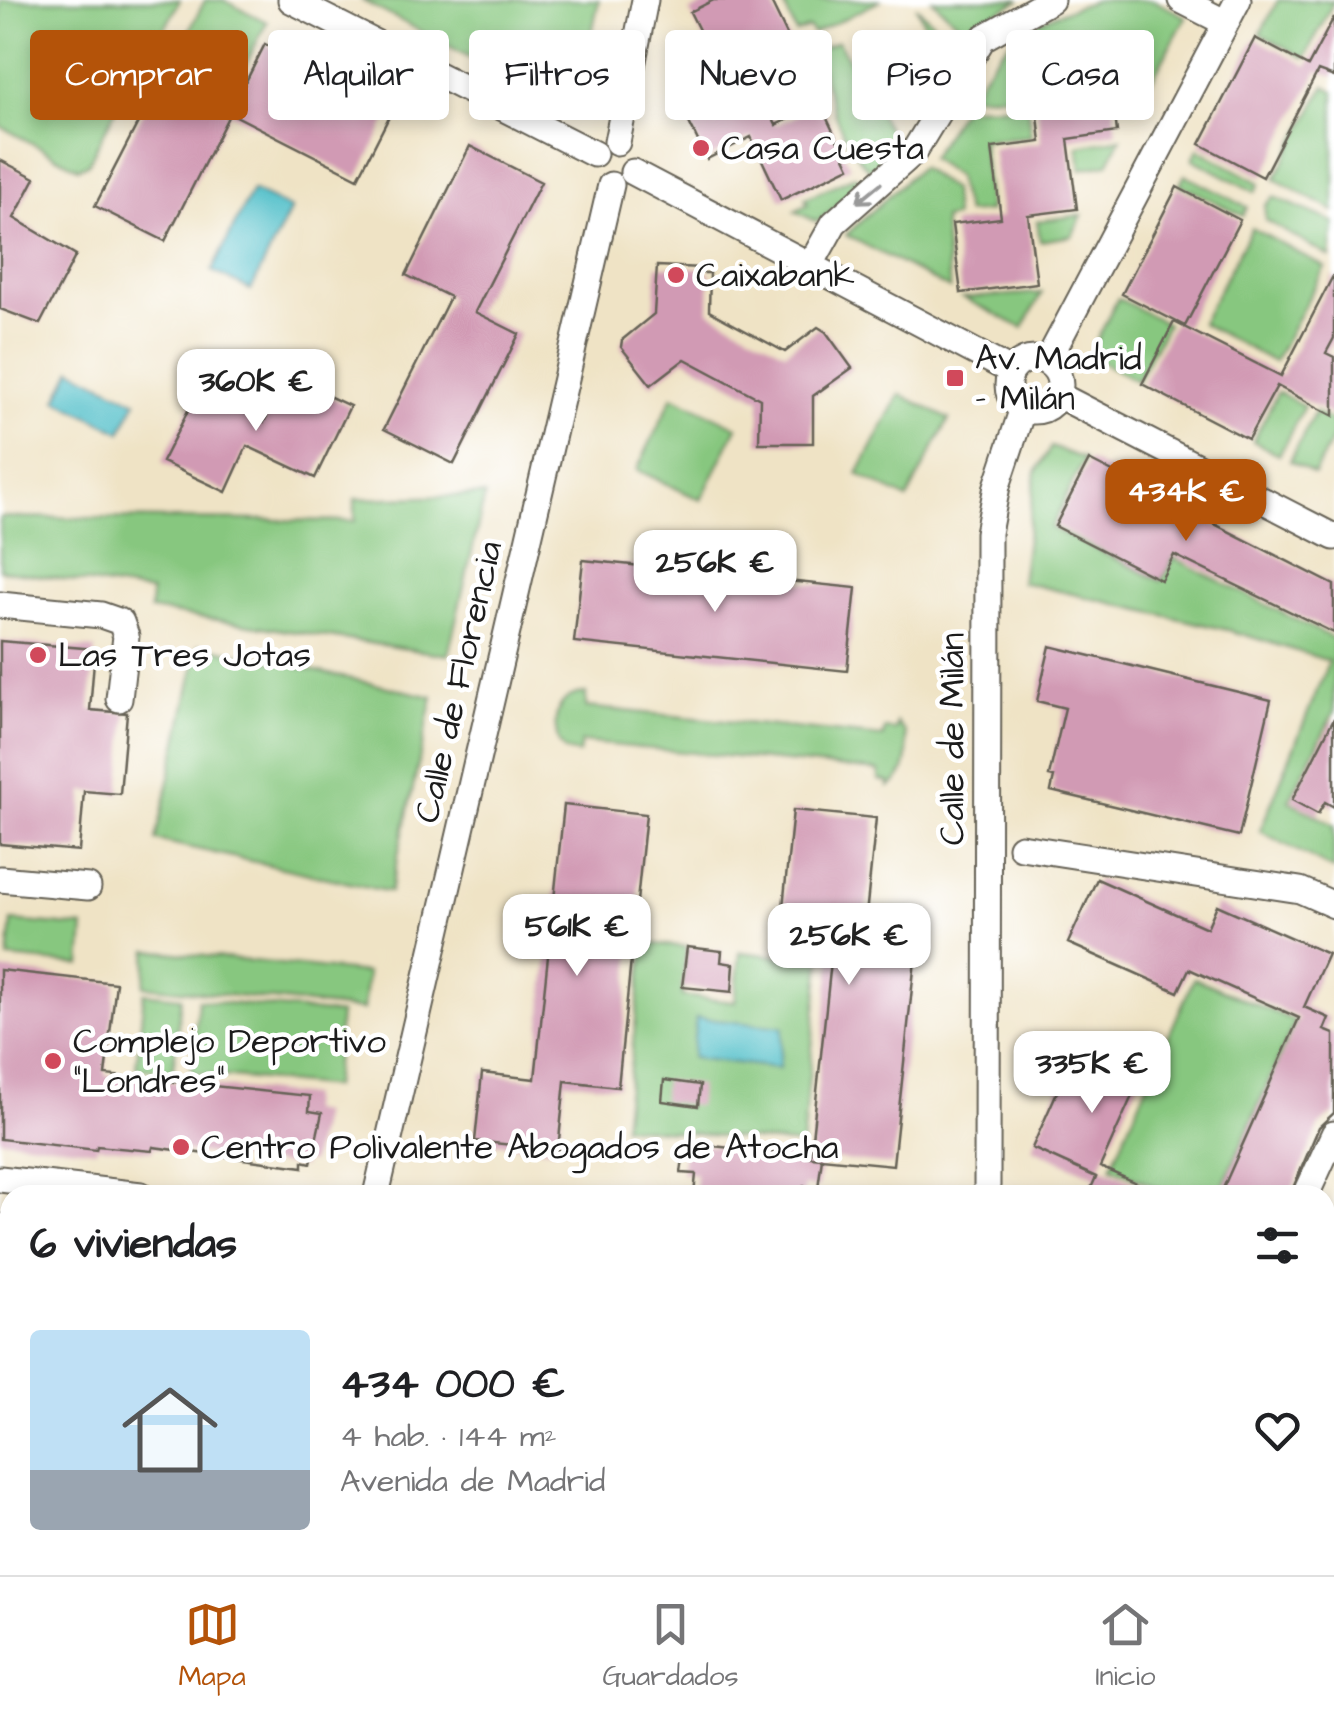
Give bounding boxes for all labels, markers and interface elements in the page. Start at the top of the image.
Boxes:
chip: Comprar [30,30,248,120]
chip: Alquilar [268,30,449,120]
chip: Filtros [469,30,645,120]
chip: Nuevo [665,30,832,120]
chip: Piso [852,30,986,120]
chip: Casa [1006,30,1154,120]
place label: Casa Cuesta [721,124,924,173]
marker: Casa Cuesta [690,137,712,159]
one-way arrow [857,181,883,203]
place label: Caixabank [696,251,855,300]
marker: Caixabank [665,264,687,286]
place label: Av. Madrid - Milán [975,334,1142,423]
pin: 360K € [175,349,337,434]
text: 360K € [199,359,313,404]
marker: Av. Madrid - Milán [944,367,966,389]
pin: 434K € [1105,459,1267,544]
text: 434K € [1127,469,1245,514]
pin: 256K € [634,530,796,615]
street label: Calle de Florencia [403,536,515,828]
text: 256K € [656,540,774,585]
place label: Las Tres Jotas [58,631,311,680]
street label: Calle de Milán [928,633,977,845]
marker: Las Tres Jotas [27,644,49,666]
pin: 561K € [496,894,658,979]
pin: 256K € [768,903,930,988]
text: 561K € [525,904,629,949]
text: 256K € [790,913,908,958]
place label: Complejo Deportivo "Londres" [73,1017,386,1106]
pin: 335K € [1011,1031,1173,1116]
text: 335K € [1036,1041,1148,1086]
marker: Complejo Deportivo "Londres" [42,1050,64,1072]
place label: Centro Polivalente Abogados de Atocha [201,1123,839,1174]
marker: Centro Polivalente Abogados de Atocha [170,1136,192,1158]
text: 6 viviendas [30,1216,237,1274]
icon: filters [1250,1218,1305,1273]
text: 434 000 € [340,1356,565,1414]
icon: home [110,1370,230,1490]
icon: heart [1250,1403,1305,1458]
text: 4 hab. · 144 m² [340,1414,557,1459]
text: Avenida de Madrid [340,1459,605,1504]
tab: Mapa [178,1597,246,1696]
tab: Guardados [602,1597,739,1696]
tab: Inicio [1095,1597,1156,1696]

